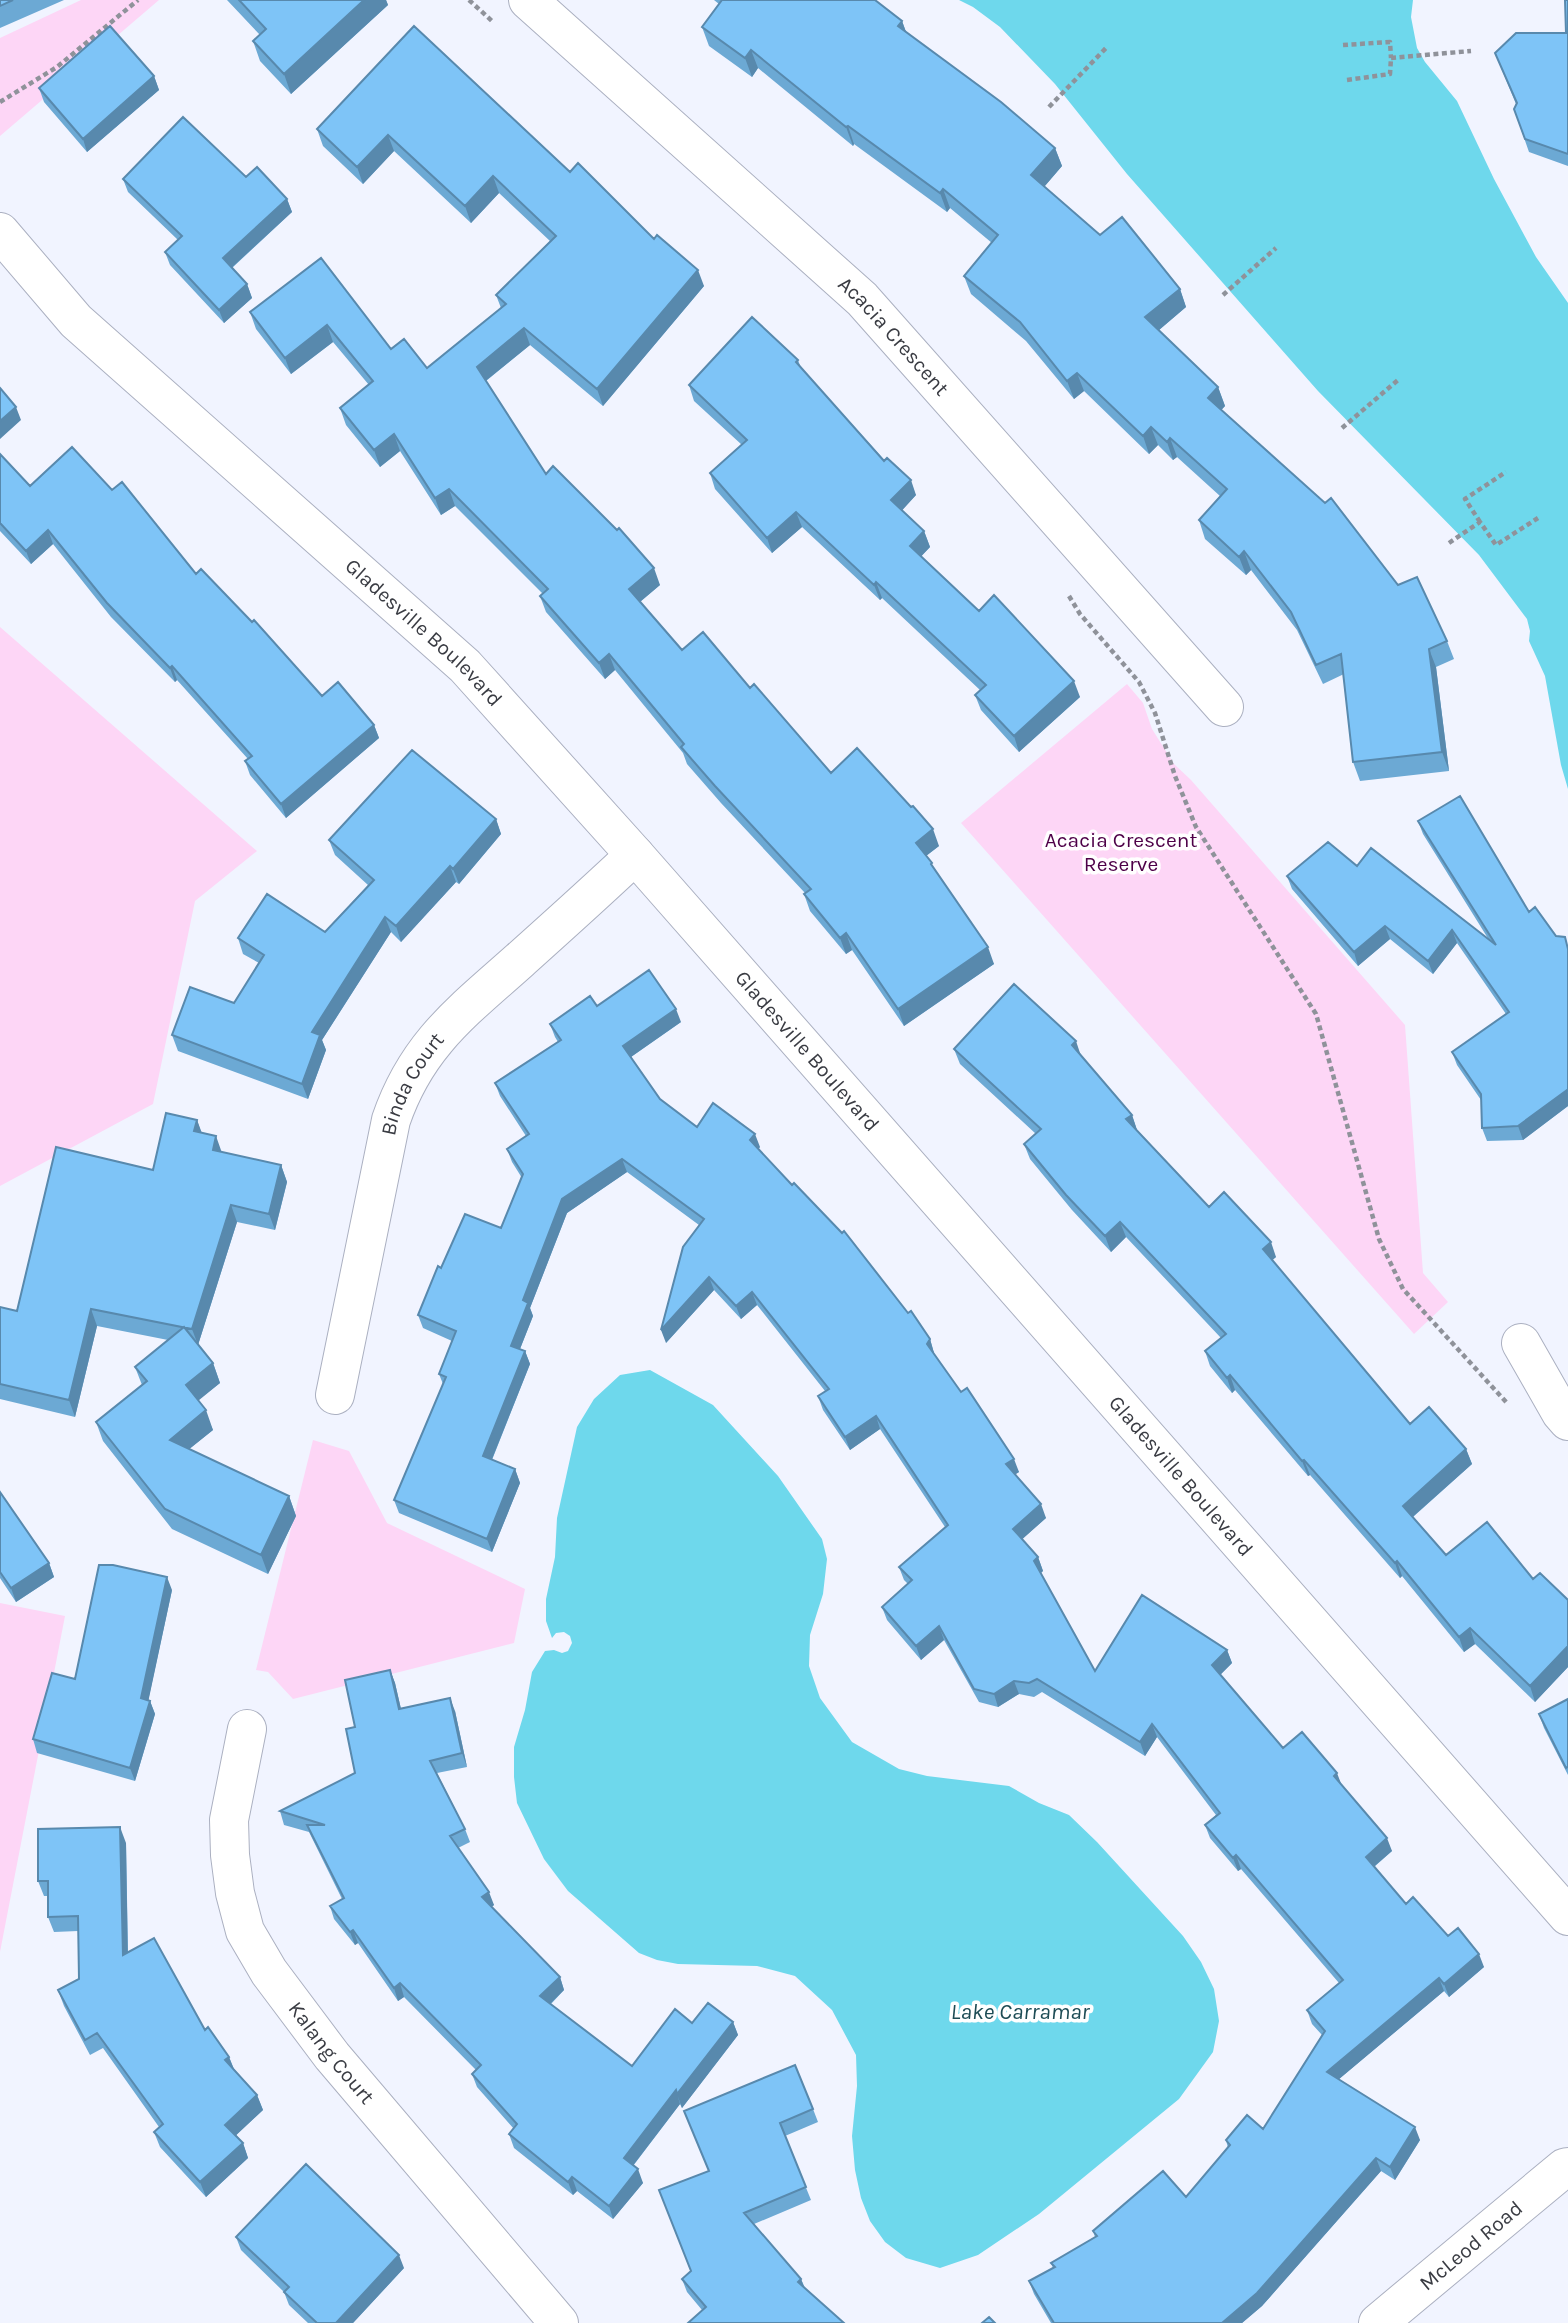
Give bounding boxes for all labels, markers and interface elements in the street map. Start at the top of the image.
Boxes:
street label: Acacia Crescent [833,272,954,401]
street label: Gladesville Boulevard [340,554,507,711]
park label: Acacia Crescent Reserve [1045,828,1197,876]
street label: Gladesville Boulevard [730,966,884,1136]
street label: Binda Court [376,1028,449,1138]
street label: Gladesville Boulevard [1104,1391,1258,1561]
street label: Kalang Court [283,1997,379,2109]
water label: Lake Carramar [950,1998,1091,2025]
street label: McLeod Road [1415,2196,1527,2295]

